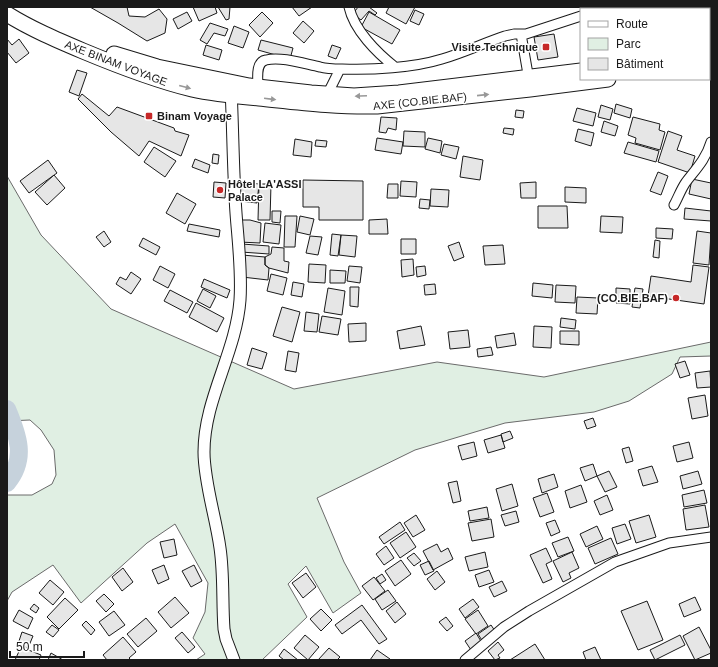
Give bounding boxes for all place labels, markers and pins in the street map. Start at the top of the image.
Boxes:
place label: Visite Technique [452,41,538,53]
marker: Visite Technique [541,42,551,52]
place label: Binam Voyage [157,110,232,122]
marker: Binam Voyage [144,111,154,121]
place label: Hôtel LA'ASSI Palace [228,178,302,203]
marker: Hôtel LA'ASSI Palace [215,185,225,195]
place label: (CO.BIE.BAF) [597,292,668,304]
marker: (CO.BIE.BAF) [671,293,681,303]

